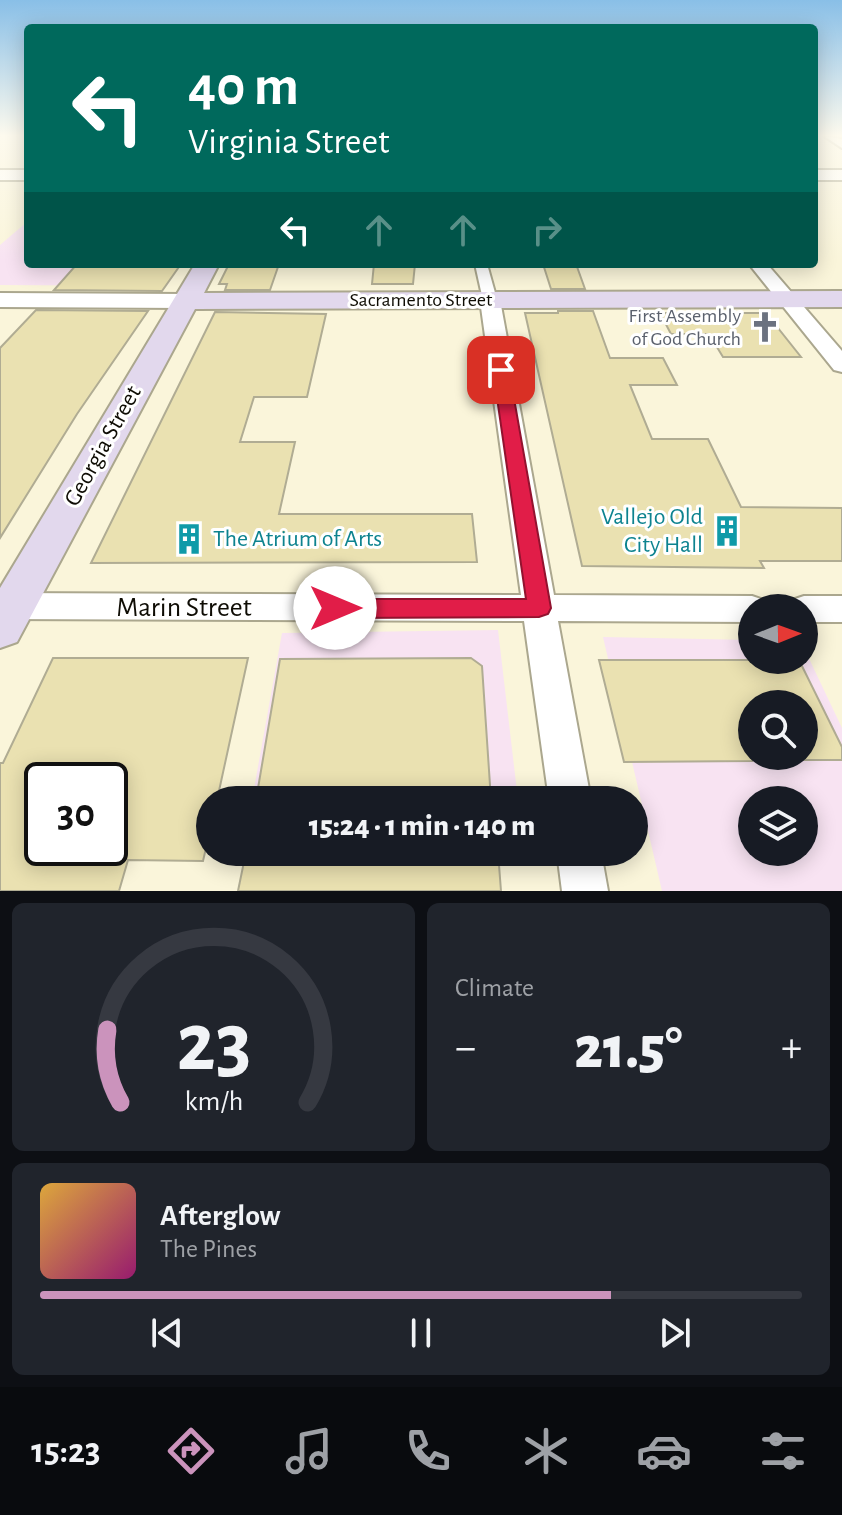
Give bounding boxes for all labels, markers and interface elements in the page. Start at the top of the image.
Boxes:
icon: left [56,56,160,160]
text: 40 m [188,59,299,115]
text: Virginia Street [188,124,390,160]
icon: left [273,208,317,252]
icon: ahead [357,208,401,252]
icon: ahead [441,208,485,252]
icon: right [525,208,569,252]
street label: Sacramento Street [350,290,493,310]
place label: First Assembly of God Church [629,306,741,349]
church icon: First Assembly of God Church [748,310,782,344]
pin [467,336,535,404]
icon: arrive [479,348,523,392]
street label: Georgia Street [60,382,146,510]
place label: Vallejo Old City Hall [601,505,703,557]
building icon: Vallejo Old City Hall [710,514,744,548]
building icon: The Atrium of Arts [172,522,206,556]
place label: The Atrium of Arts [213,527,382,551]
position arrow [293,566,377,650]
street label: Marin Street [116,594,252,622]
north arrow [738,594,818,674]
map controls [738,594,818,866]
button: search [738,690,818,770]
speed limit sign: 30 [24,762,128,866]
button: layers [738,786,818,866]
text: 15:24 · 1 min · 140 m [309,811,535,841]
text: Climate [455,975,534,1001]
text: 23 [176,1002,251,1086]
text: 21.5° [574,1019,683,1079]
text: − [455,1026,476,1070]
text: + [781,1026,802,1070]
text: km/h [184,1087,243,1116]
text: Afterglow [160,1201,281,1231]
text: The Pines [160,1236,257,1262]
icon: previous [145,1311,189,1355]
icon: pause [399,1311,443,1355]
icon: next [653,1311,697,1355]
icon: directions [163,1423,219,1479]
icon: music [281,1423,337,1479]
icon: phone [400,1423,456,1479]
icon: climate [518,1423,574,1479]
icon: car [636,1423,692,1479]
icon: filters [755,1423,811,1479]
text: 15:23 [31,1433,100,1469]

